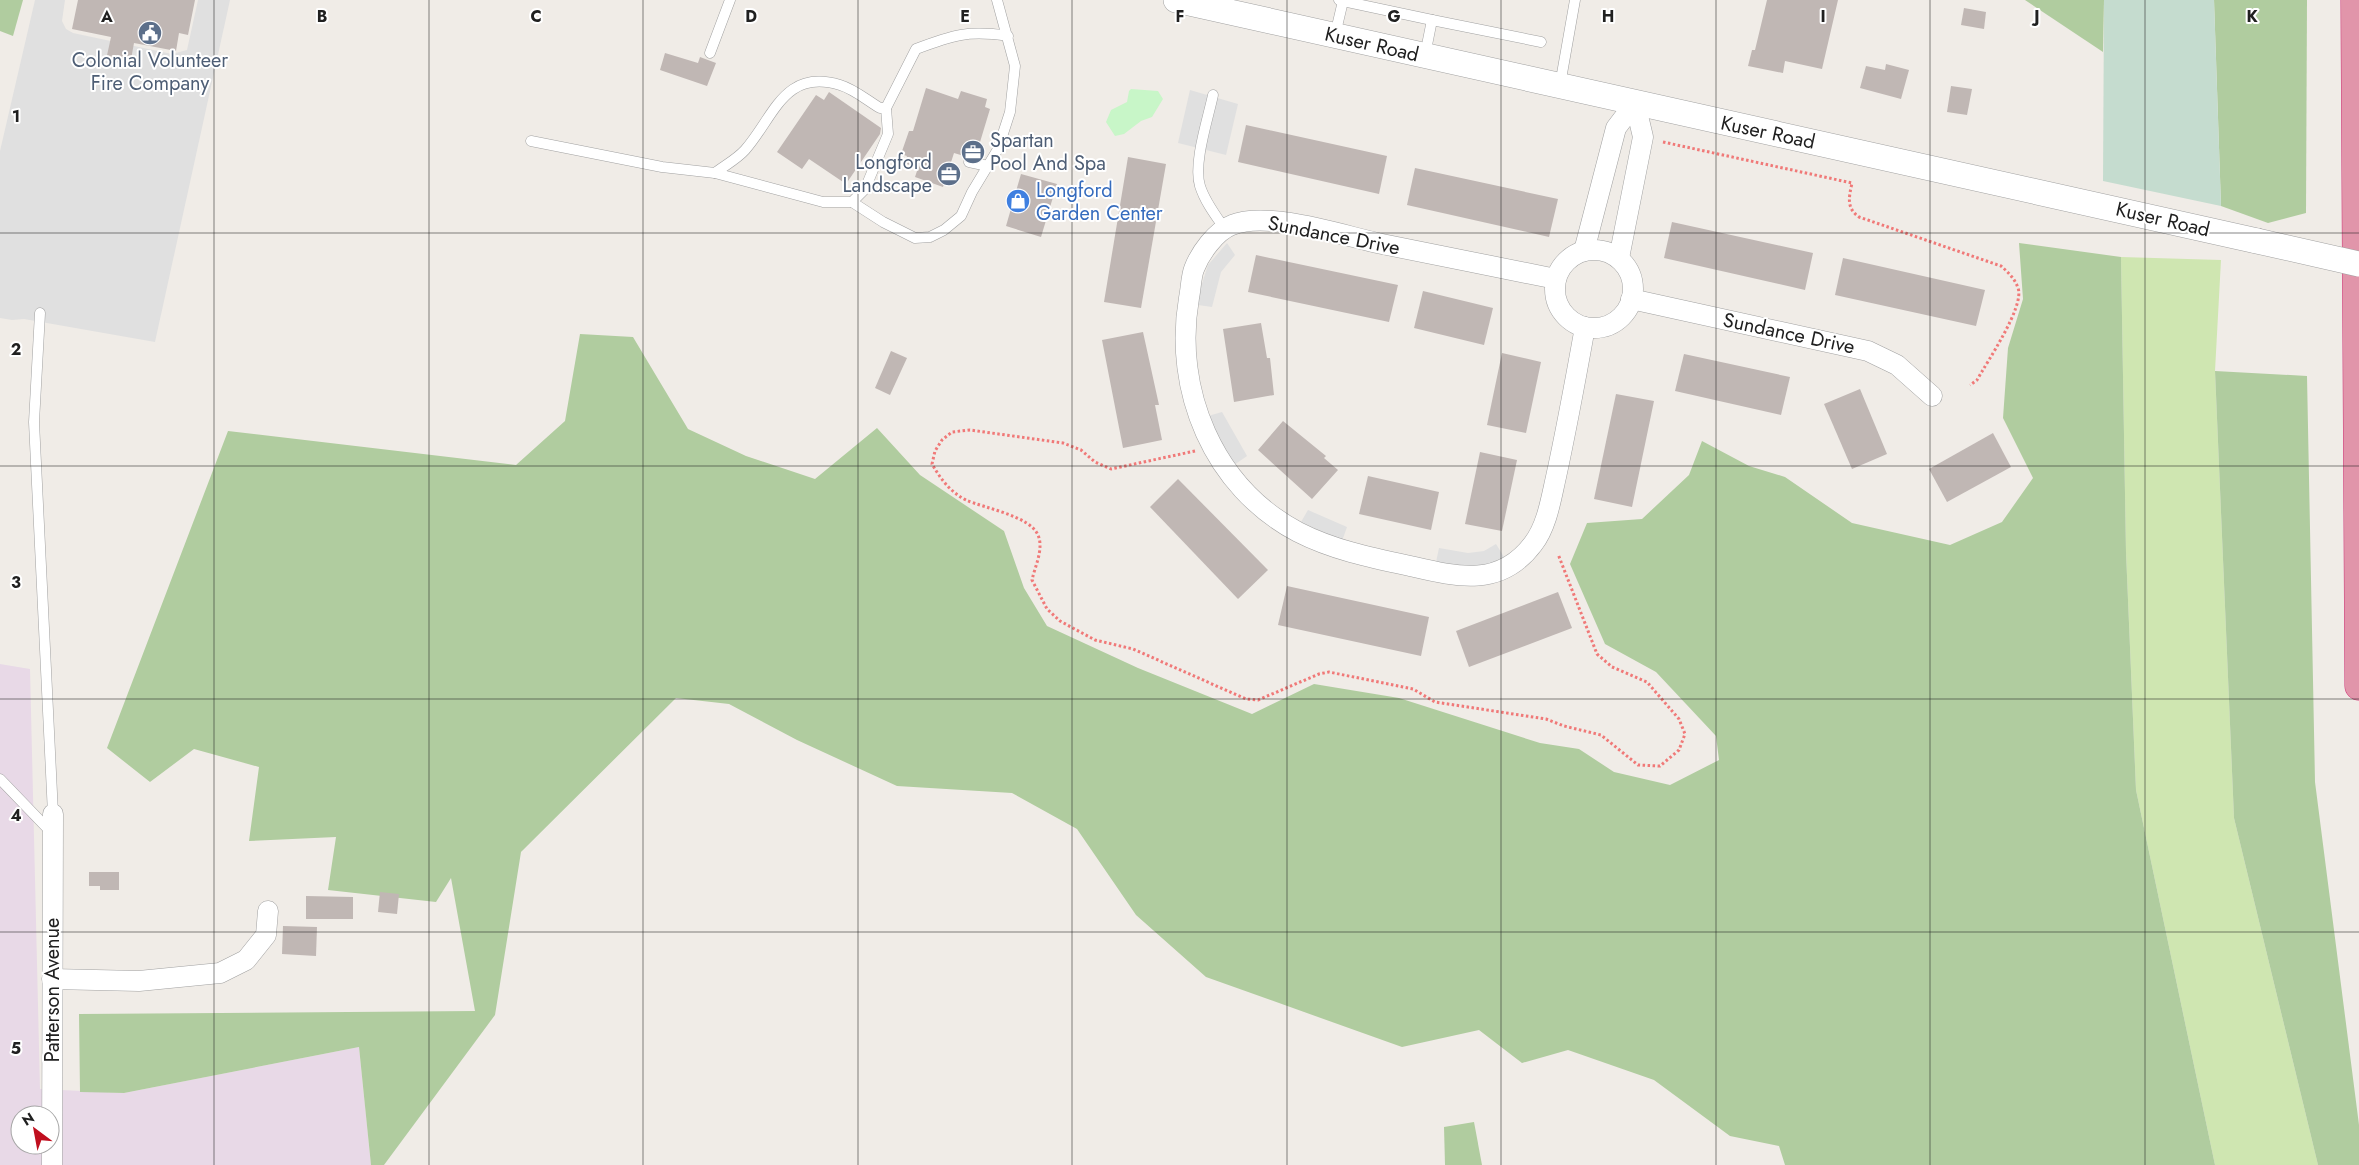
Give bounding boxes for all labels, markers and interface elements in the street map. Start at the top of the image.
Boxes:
text: A [100,5,113,28]
text: B [317,5,327,28]
text: C [530,5,542,28]
text: D [745,5,757,28]
text: E [960,5,970,28]
text: F [1176,5,1184,28]
text: G [1387,5,1401,28]
text: H [1602,5,1614,28]
text: I [1820,5,1826,28]
text: J [2031,5,2040,28]
text: K [2246,5,2258,28]
public building icon: Colonial Volunteer Fire Company [137,20,163,46]
street label: Kuser Road [1322,20,1422,69]
place label: Colonial Volunteer Fire Company [72,46,228,98]
text: 1 [12,105,20,128]
street label: Kuser Road [1718,108,1818,157]
place label: Spartan Pool And Spa [990,126,1106,178]
office icon: Spartan Pool And Spa [960,139,986,165]
place label: Longford Landscape [843,148,932,200]
office icon: Longford Landscape [936,161,962,187]
place label: Longford Garden Center [1036,176,1163,228]
shop icon: Longford Garden Center [1005,188,1031,214]
street label: Kuser Road [2113,195,2213,244]
street label: Sundance Drive [1265,208,1402,262]
street label: Sundance Drive [1720,305,1857,362]
text: 2 [11,338,21,361]
text: 3 [11,571,21,594]
text: 4 [10,804,22,827]
street label: Patterson Avenue [38,918,67,1062]
text: 5 [11,1037,21,1060]
north arrow [10,1105,60,1155]
text: N [18,1108,38,1130]

